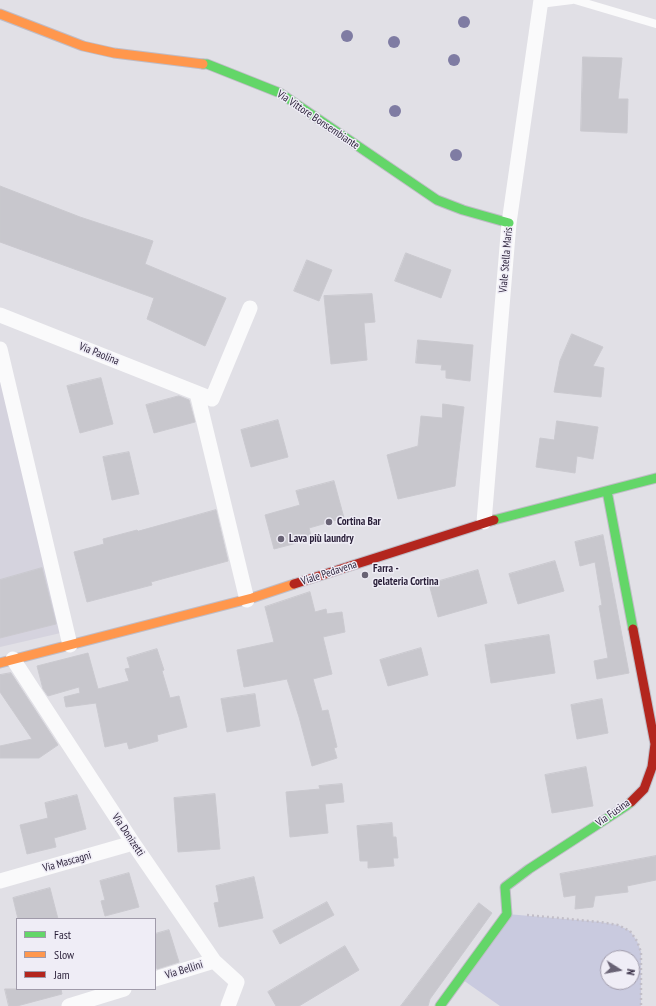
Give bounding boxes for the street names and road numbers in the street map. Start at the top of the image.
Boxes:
street label: Via Vittore Bonsembiante [274,88,362,152]
street label: Viale Stella Maris [497,227,515,293]
street label: Via Paolina [77,340,121,368]
street label: Viale Pedavena [300,558,358,588]
street label: Via Fusina [593,796,633,830]
street label: Via Donizetti [109,811,147,859]
street label: Via Mascagni [41,849,93,875]
street label: Via Bellini [164,958,204,982]

